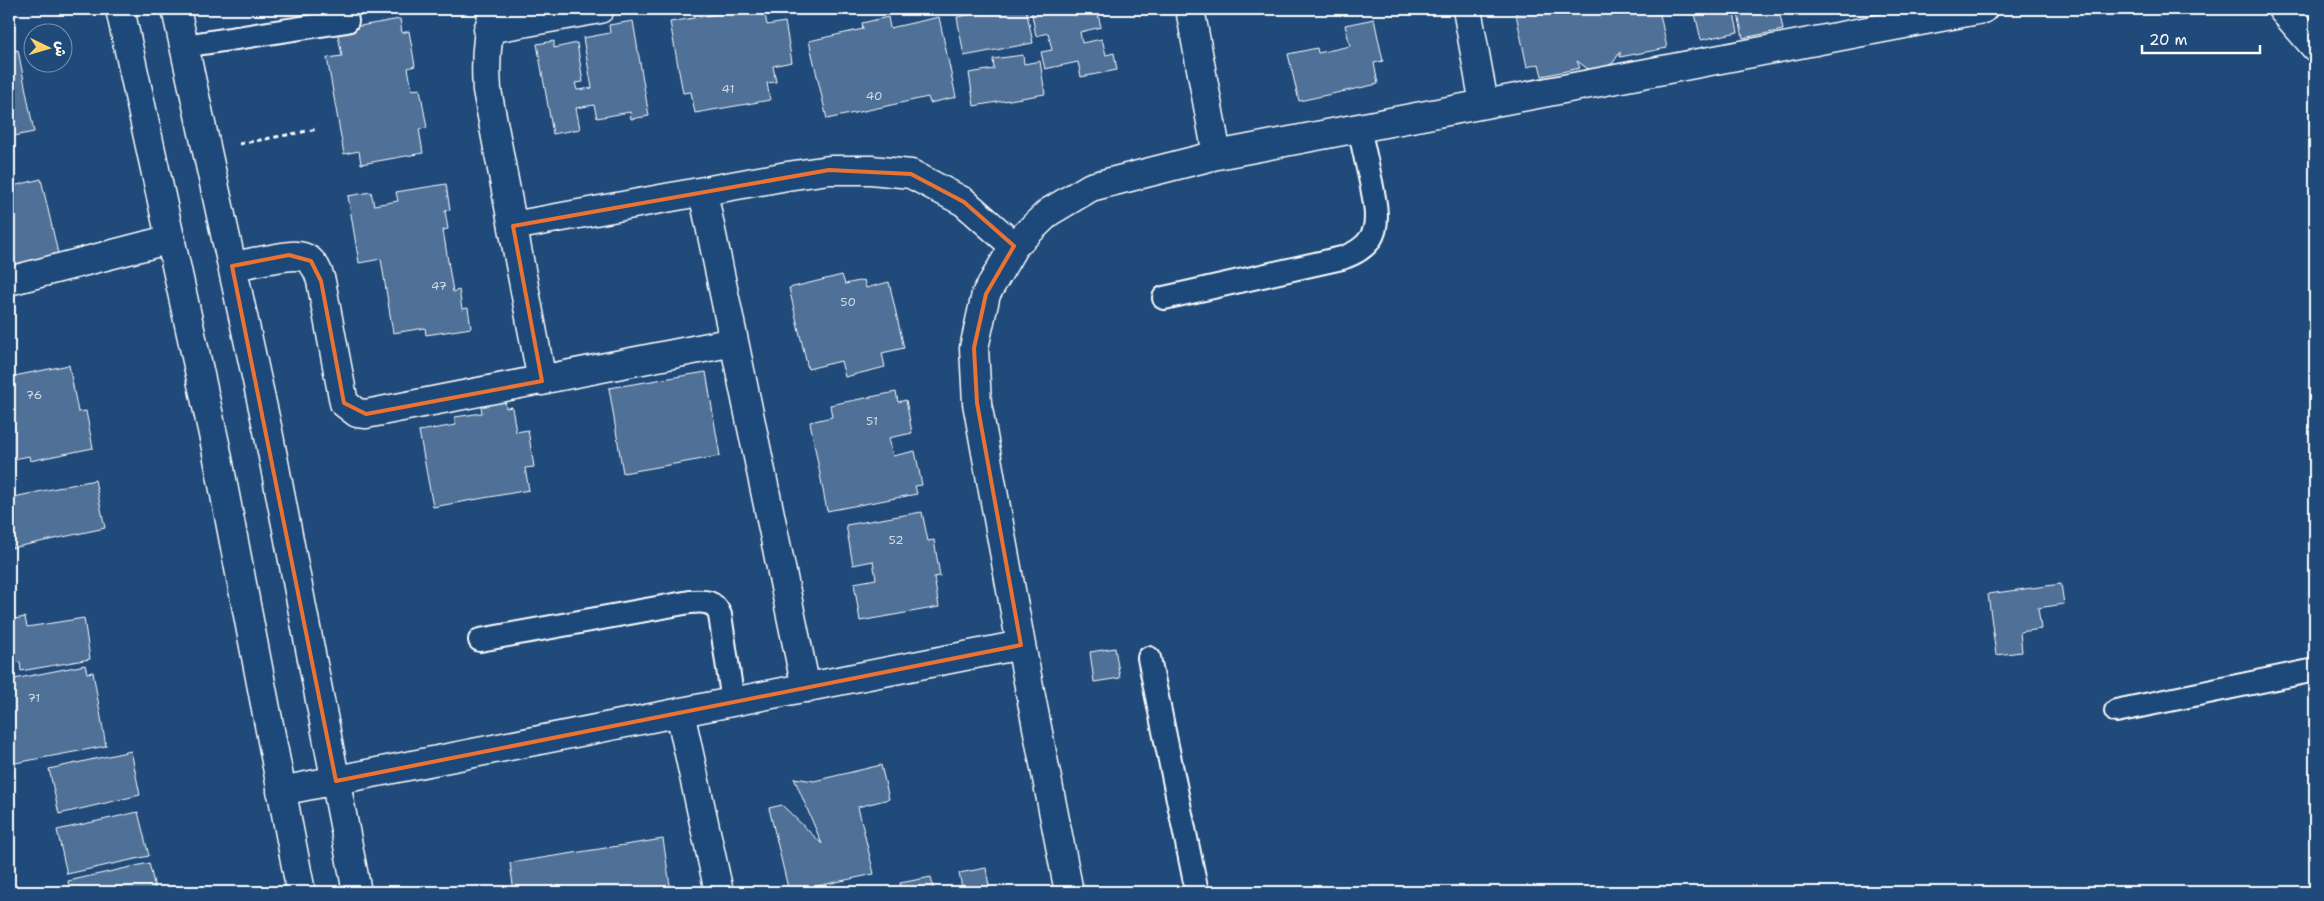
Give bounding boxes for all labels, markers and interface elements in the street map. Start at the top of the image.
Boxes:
north arrow [22,22,72,72]
scale bar [2142,22,2259,54]
text: 20 m [2149,30,2188,50]
text: ش [51,41,71,58]
house number: 41 [722,81,734,97]
house number: 40 [866,88,882,104]
house number: 47 [431,278,447,294]
house number: 50 [840,294,856,310]
house number: 76 [26,387,42,403]
house number: 51 [866,413,878,429]
house number: 52 [888,532,904,548]
house number: 71 [28,690,40,706]

